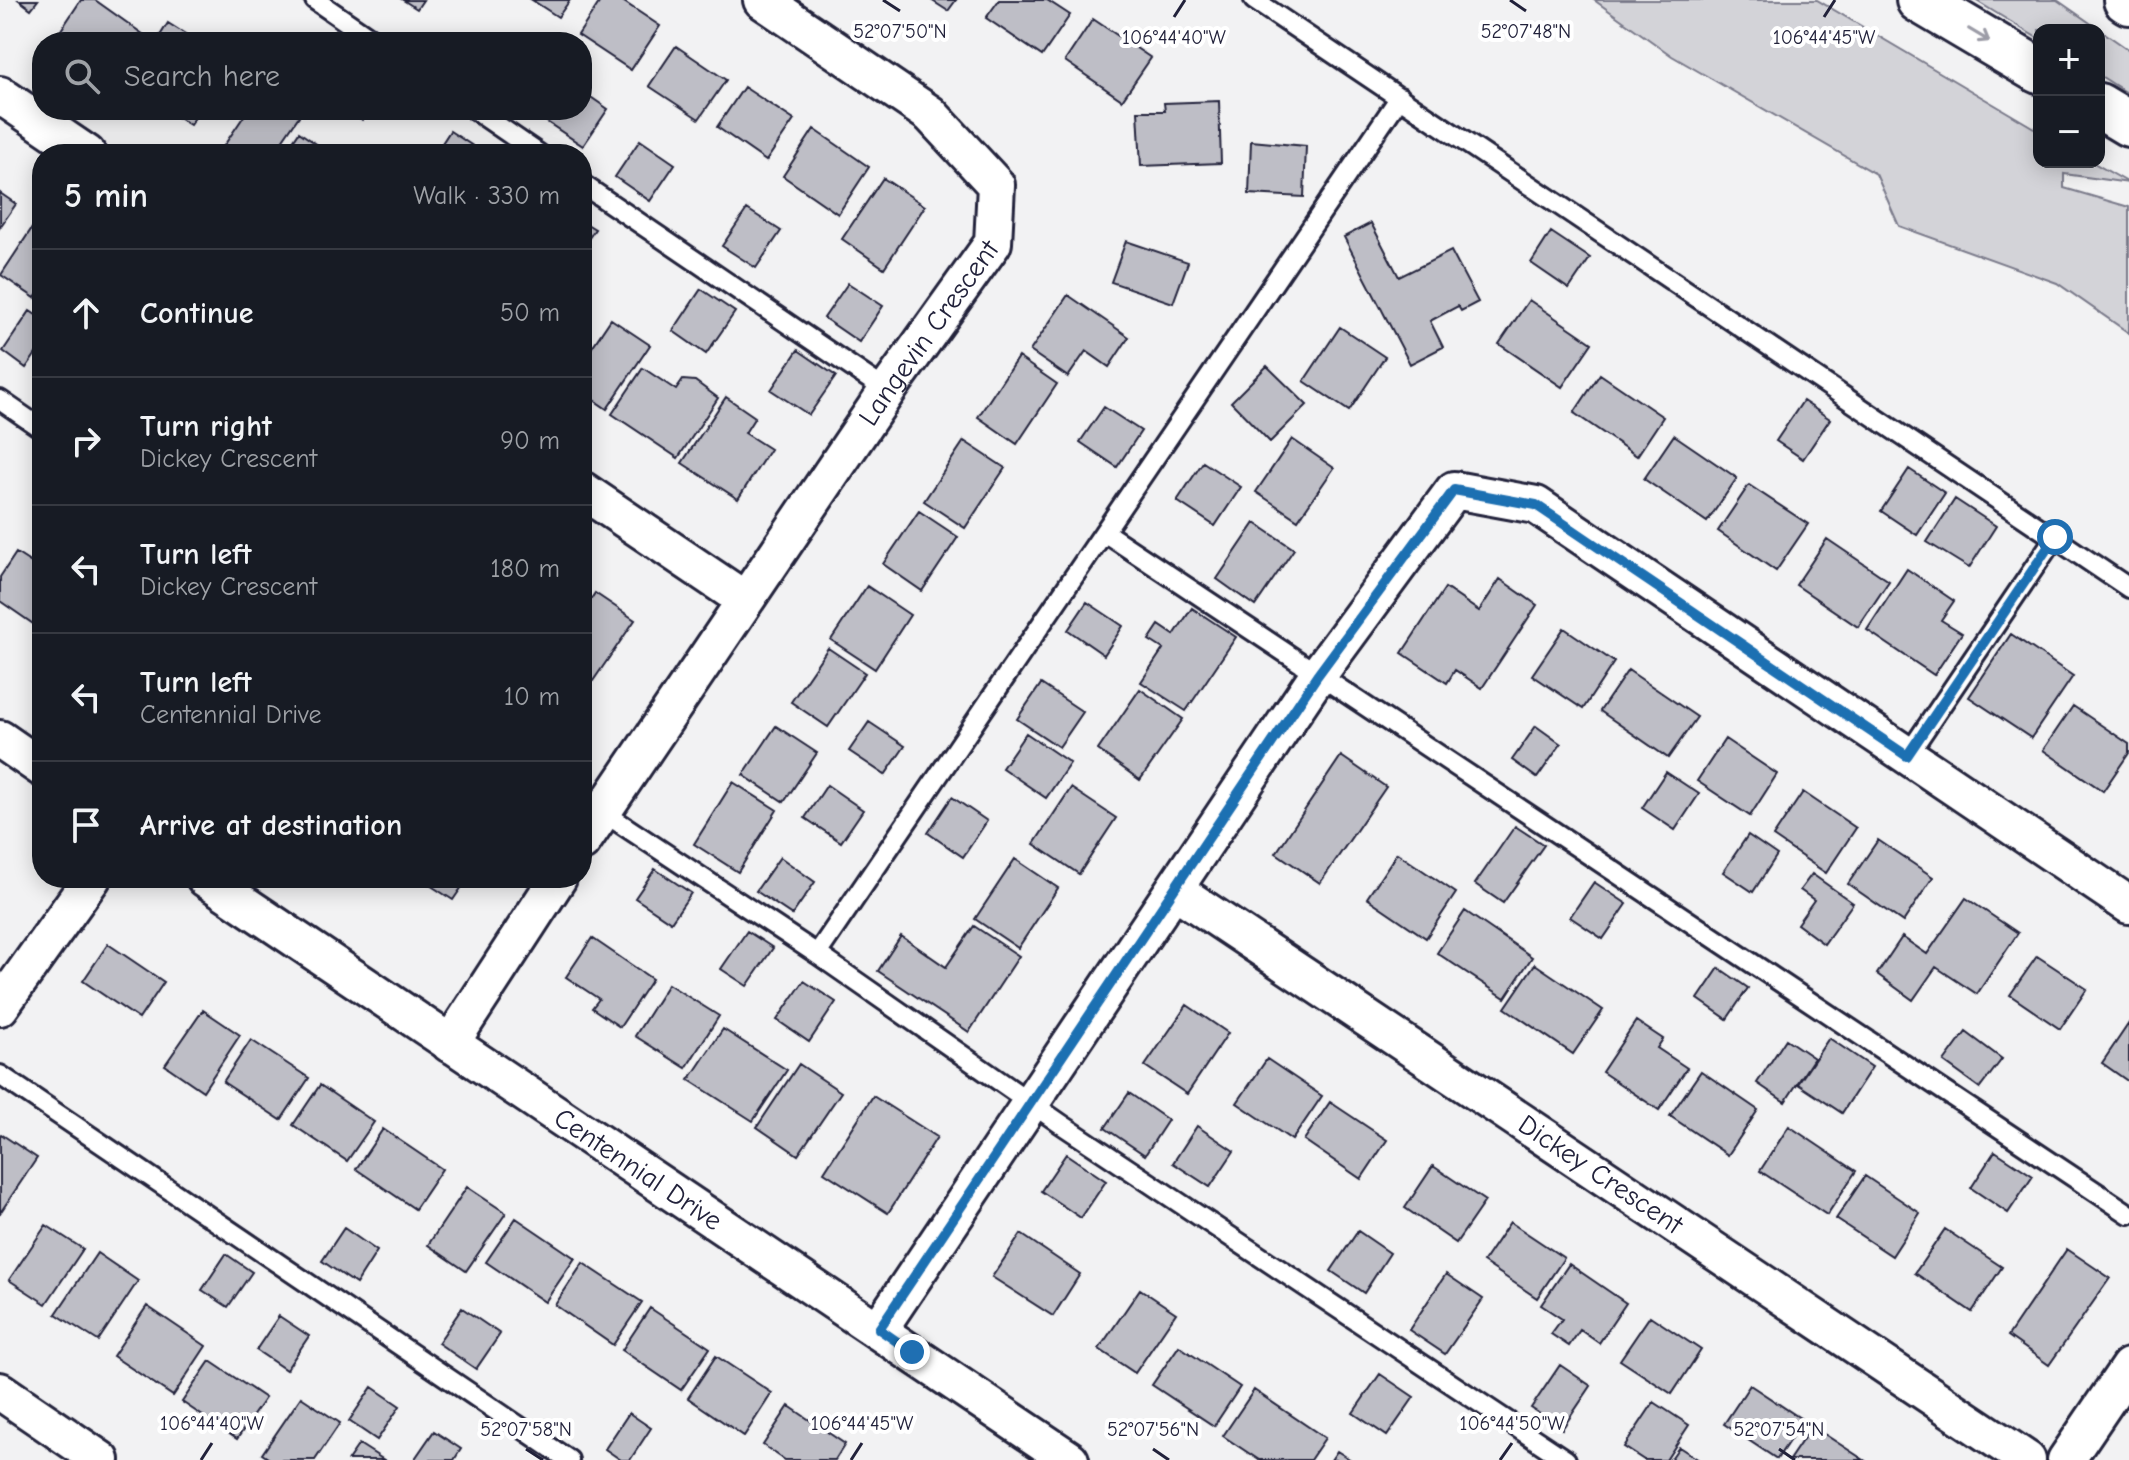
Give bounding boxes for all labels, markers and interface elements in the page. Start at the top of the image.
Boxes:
text: 52°07'50"N [853,20,947,43]
text: 52°07'48"N [1481,20,1571,43]
map controls [2033,24,2105,168]
button: + [2033,24,2105,96]
text: 106°44'40"W [1122,26,1227,49]
text: 106°44'45"W [1773,26,1876,49]
one-way arrow [1967,27,1990,43]
search box [32,32,592,120]
icon: search [60,54,104,98]
text: Search here [124,59,280,94]
button: − [2033,96,2105,168]
text: 5 min [64,176,148,216]
text: Walk · 330 m [413,181,560,211]
street label: Langevin Crescent [852,233,1006,432]
icon: ahead [64,291,108,335]
text: Continue [140,296,254,331]
text: 50 m [500,298,560,328]
text: Turn right [140,409,272,444]
icon: right [64,419,108,463]
text: 90 m [500,426,560,456]
text: Dickey Crescent [140,444,317,474]
route start [2037,519,2073,555]
text: Turn left [140,537,252,572]
icon: left [64,547,108,591]
text: 180 m [490,554,560,584]
text: Dickey Crescent [140,572,317,602]
text: Turn left [140,665,252,700]
icon: left [64,675,108,719]
text: 10 m [504,682,560,712]
text: Centennial Drive [140,700,321,730]
icon: arrive [64,803,108,847]
text: Arrive at destination [140,808,402,843]
street label: Centennial Drive [548,1102,728,1237]
street label: Dickey Crescent [1512,1108,1690,1242]
route end [894,1334,930,1370]
text: 106°44'40"W [160,1412,265,1435]
text: 106°44'45"W [811,1412,914,1435]
text: 106°44'50"W [1459,1412,1565,1435]
text: 52°07'58"N [480,1418,572,1441]
text: 52°07'56"N [1107,1418,1199,1441]
text: 52°07'54"N [1734,1418,1824,1441]

